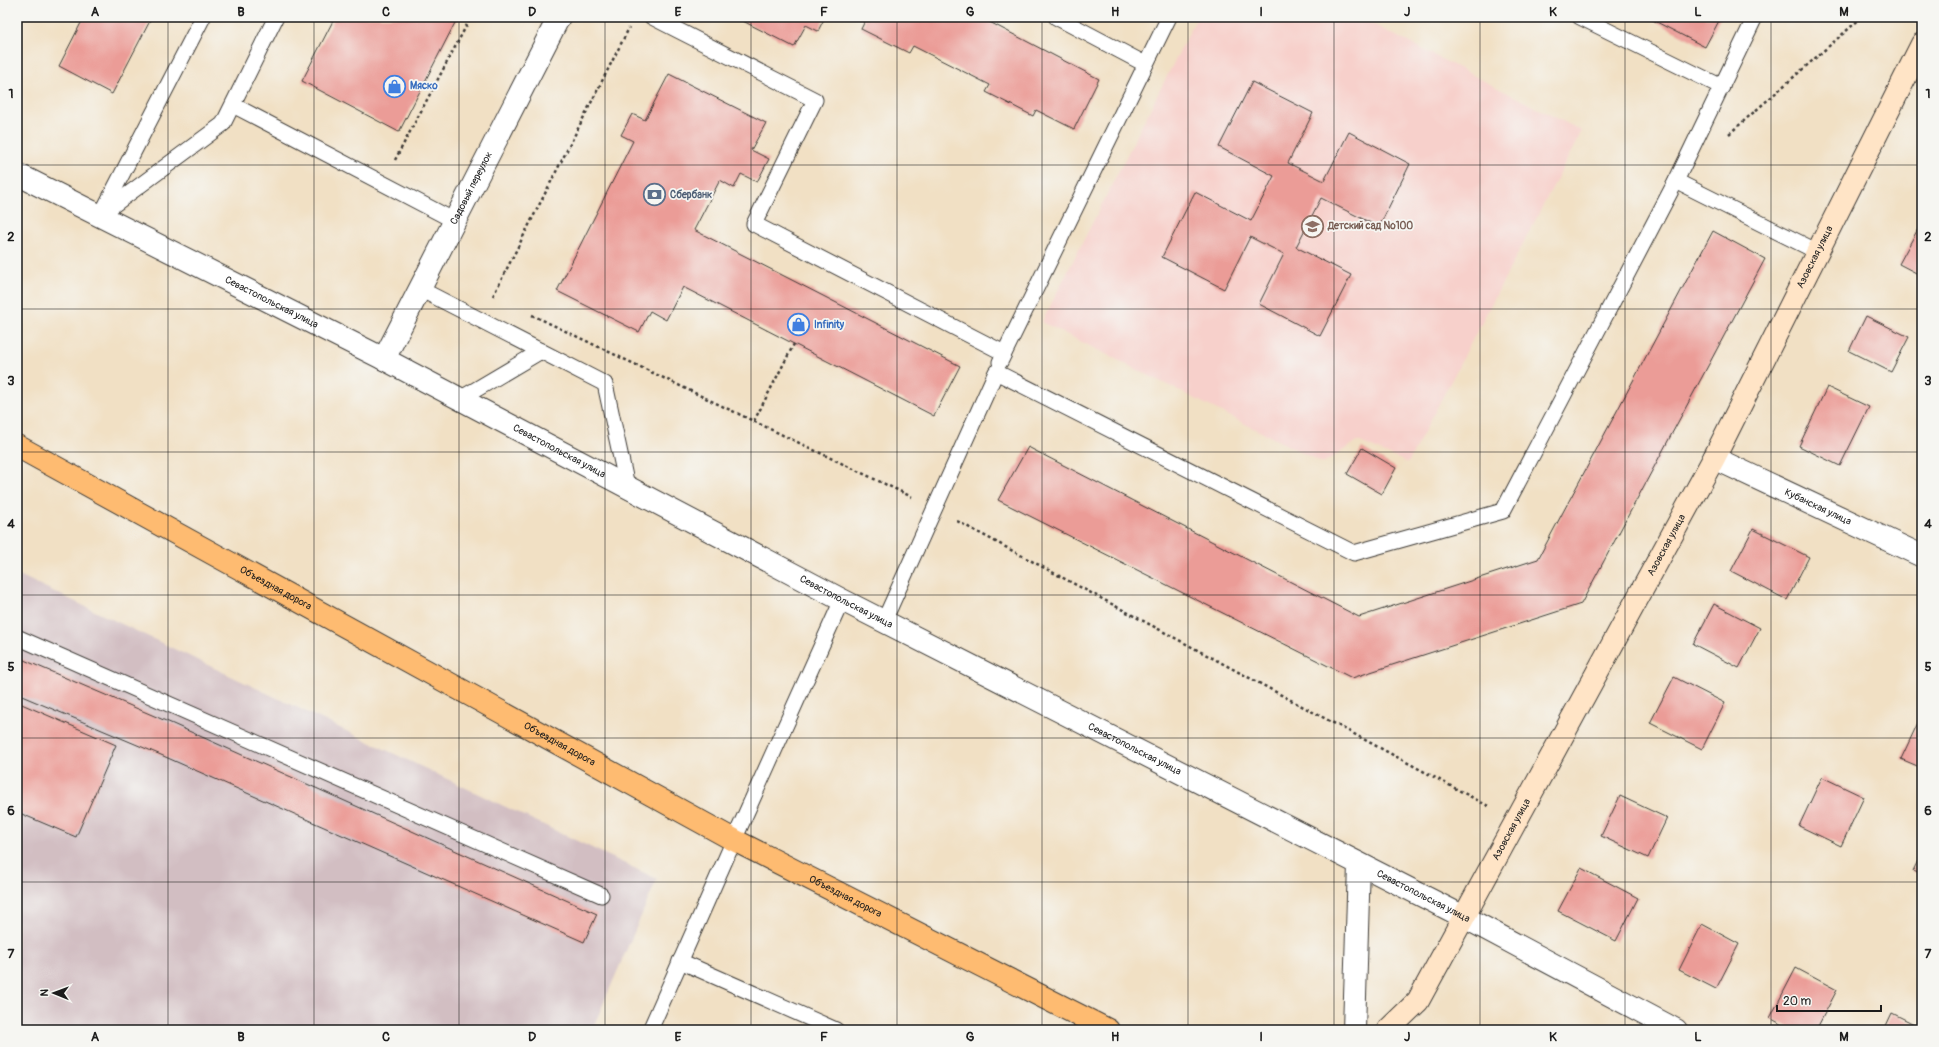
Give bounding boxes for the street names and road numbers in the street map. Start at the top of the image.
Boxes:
street label: Садовый переулок [448,150,495,227]
street label: Азовская улица [1794,224,1836,290]
street label: Севастопольская улица [223,274,321,331]
street label: Севастопольская улица [511,422,608,481]
street label: Кубанская улица [1783,486,1854,528]
street label: Азовская улица [1645,512,1688,578]
street label: Объездная дорога [238,564,314,613]
street label: Севастопольская улица [798,573,895,631]
street label: Объездная дорога [521,720,598,769]
street label: Севастопольская улица [1086,720,1184,778]
street label: Азовская улица [1490,796,1533,862]
street label: Севастопольская улица [1375,868,1472,925]
street label: Объездная дорога [807,873,884,920]

